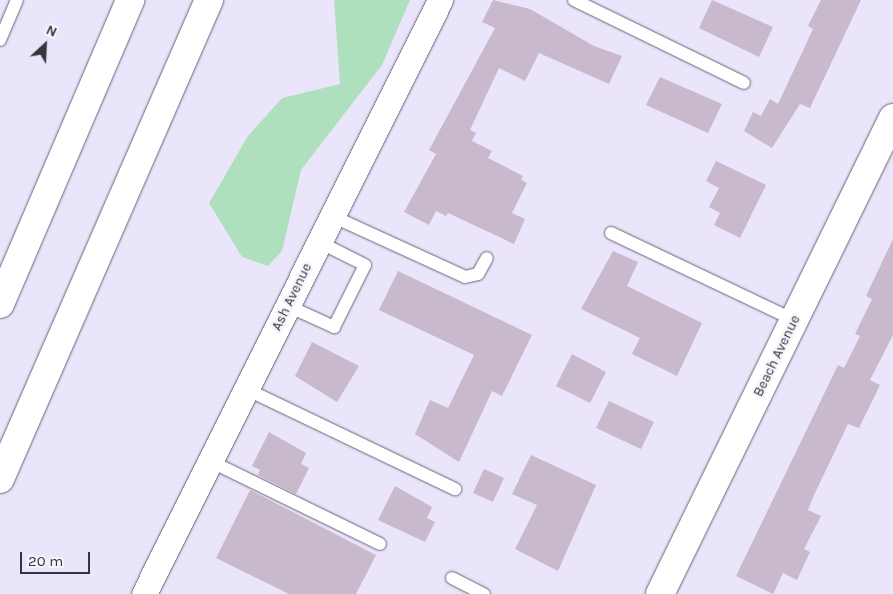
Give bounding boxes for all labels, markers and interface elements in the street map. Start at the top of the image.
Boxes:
north arrow [20,20,70,70]
text: N [43,21,60,41]
street label: Ash Avenue [268,260,316,334]
street label: Beach Avenue [750,312,804,400]
scale bar [22,542,92,574]
text: 20 m [28,552,63,570]

